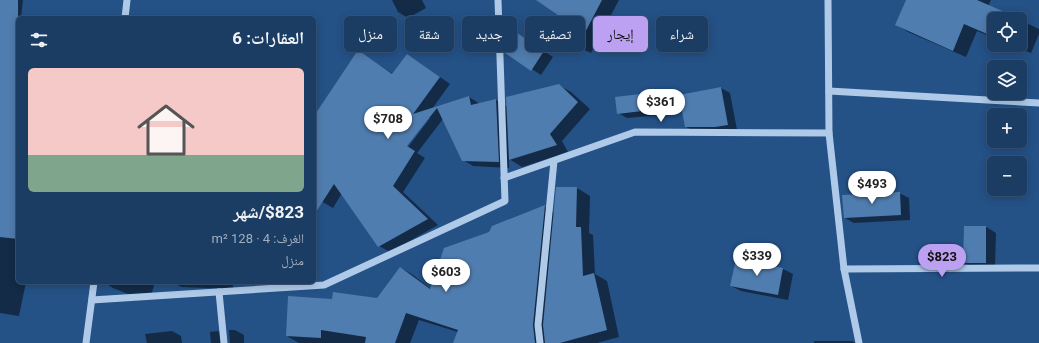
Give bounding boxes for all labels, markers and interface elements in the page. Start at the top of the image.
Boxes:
map controls [987,12,1027,196]
button: locate [987,12,1027,52]
chip: منزل [344,16,397,52]
chip: شقة [405,16,454,52]
chip: جديد [462,16,517,52]
chip: تصفية [525,16,585,52]
chip: إيجار [593,16,648,52]
chip: شراء [656,16,708,52]
text: العقارات: 6 [232,28,304,48]
icon: filters [28,29,50,51]
button: layers [987,60,1027,100]
pin: $361 [637,89,685,123]
icon: home [130,94,202,166]
text: $361 [646,94,676,109]
pin: $708 [364,106,412,140]
button: + [987,108,1027,148]
text: $708 [373,111,403,126]
button: − [987,156,1027,196]
pin: $493 [848,171,896,205]
text: $493 [857,176,887,191]
text: $823/شهر [233,202,304,222]
text: الغرف: 4 · 128 m² [212,231,304,246]
pin: $339 [733,243,781,277]
pin: $823 [918,244,966,278]
text: $339 [742,248,772,263]
text: $823 [927,249,957,264]
text: منزل [281,253,304,268]
pin: $603 [422,259,470,293]
text: $603 [431,264,461,279]

